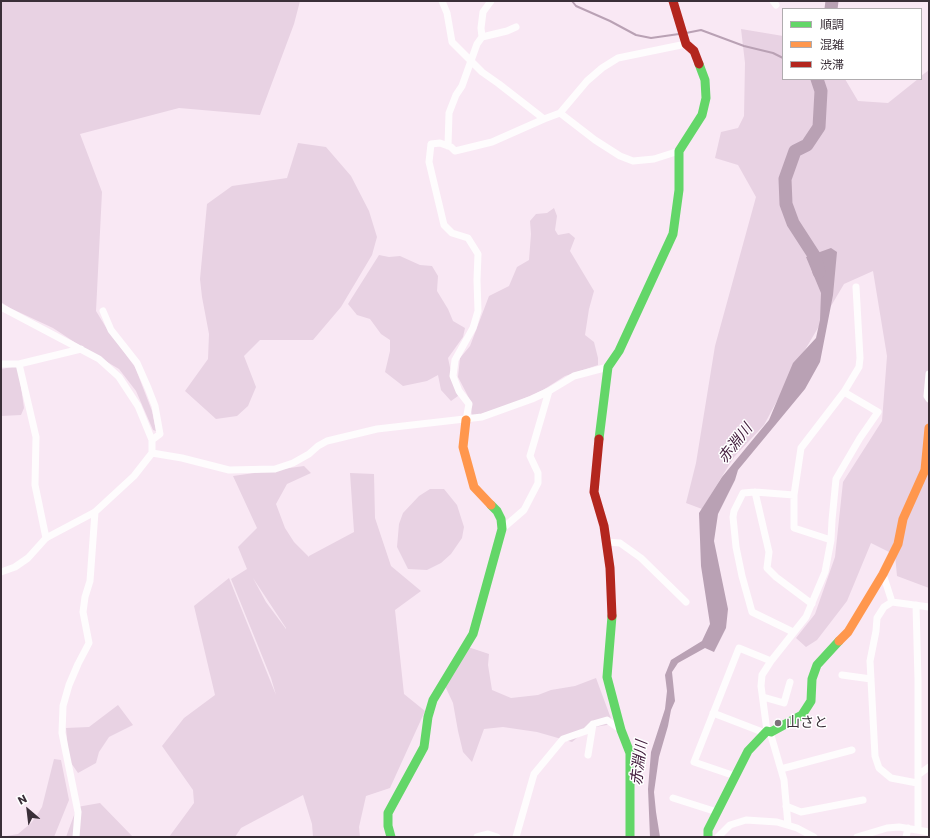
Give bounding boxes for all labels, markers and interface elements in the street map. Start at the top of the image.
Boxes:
legend [782,8,922,80]
text: 順調 [820,16,844,33]
text: 混雑 [820,36,844,53]
text: 渋滞 [820,56,844,73]
water label: 赤淵川 [715,421,757,467]
place label: 山さと [786,715,828,731]
marker: 山さと [773,718,783,728]
water label: 赤淵川 [628,740,652,786]
north arrow [8,790,48,830]
text: N [15,790,30,808]

